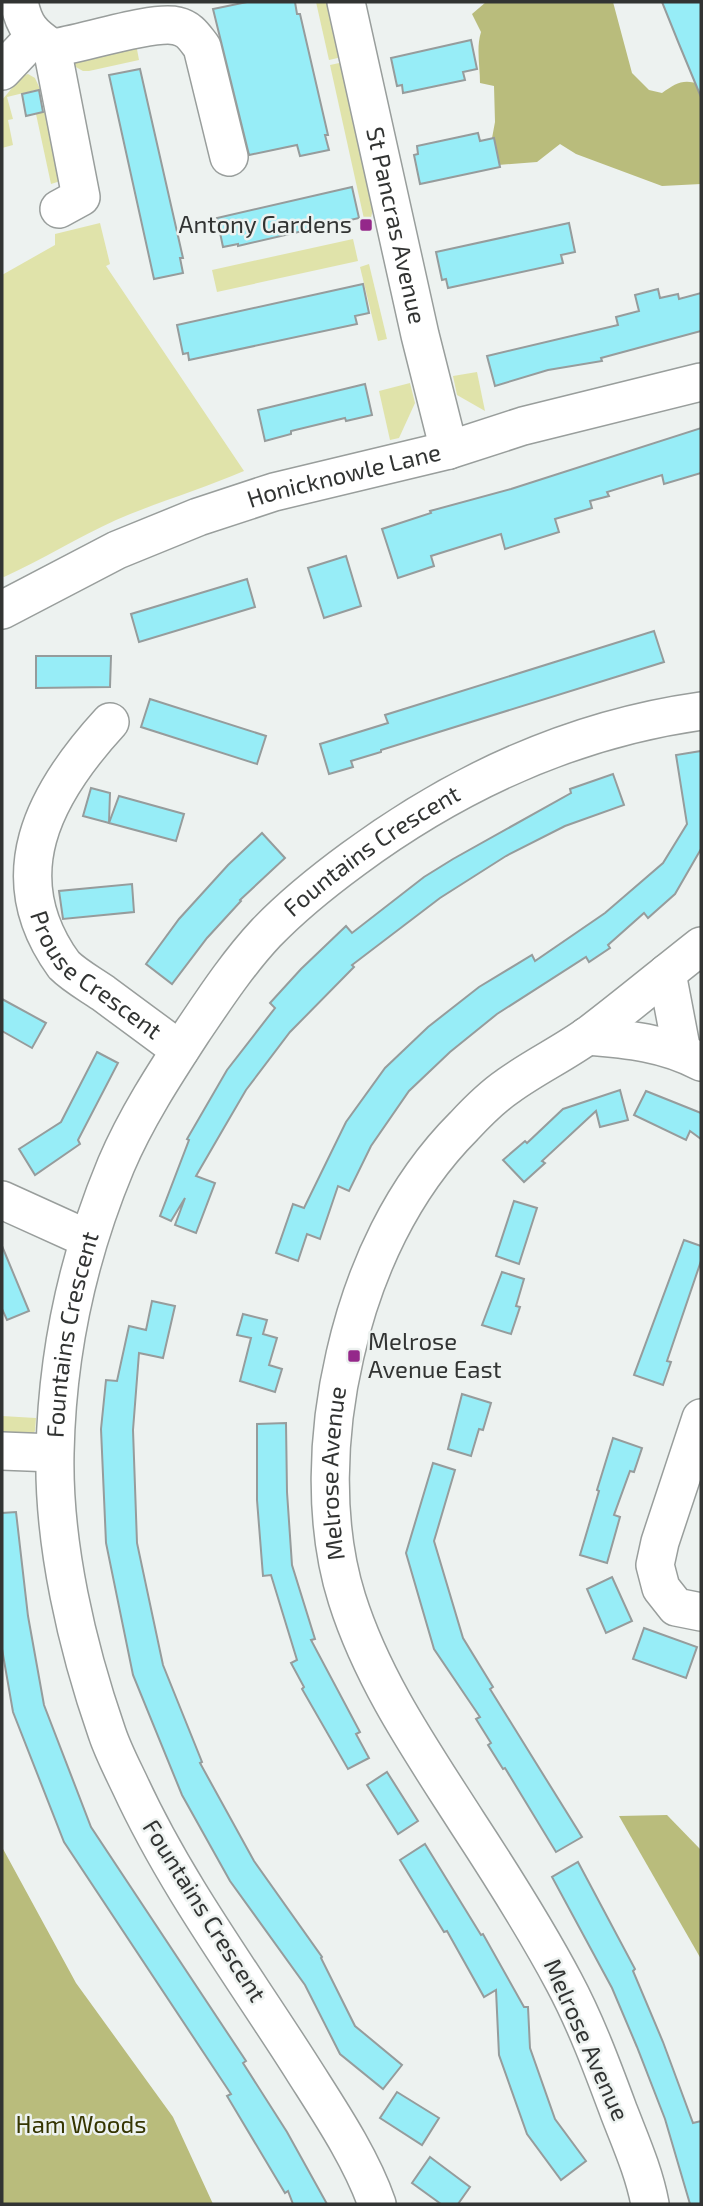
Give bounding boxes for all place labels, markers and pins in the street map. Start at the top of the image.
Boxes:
place label: Antony Gardens [178,209,352,238]
marker: Antony Gardens [358,217,374,233]
place label: Melrose Avenue East [368,1326,502,1383]
marker: Melrose Avenue East [346,1348,362,1364]

